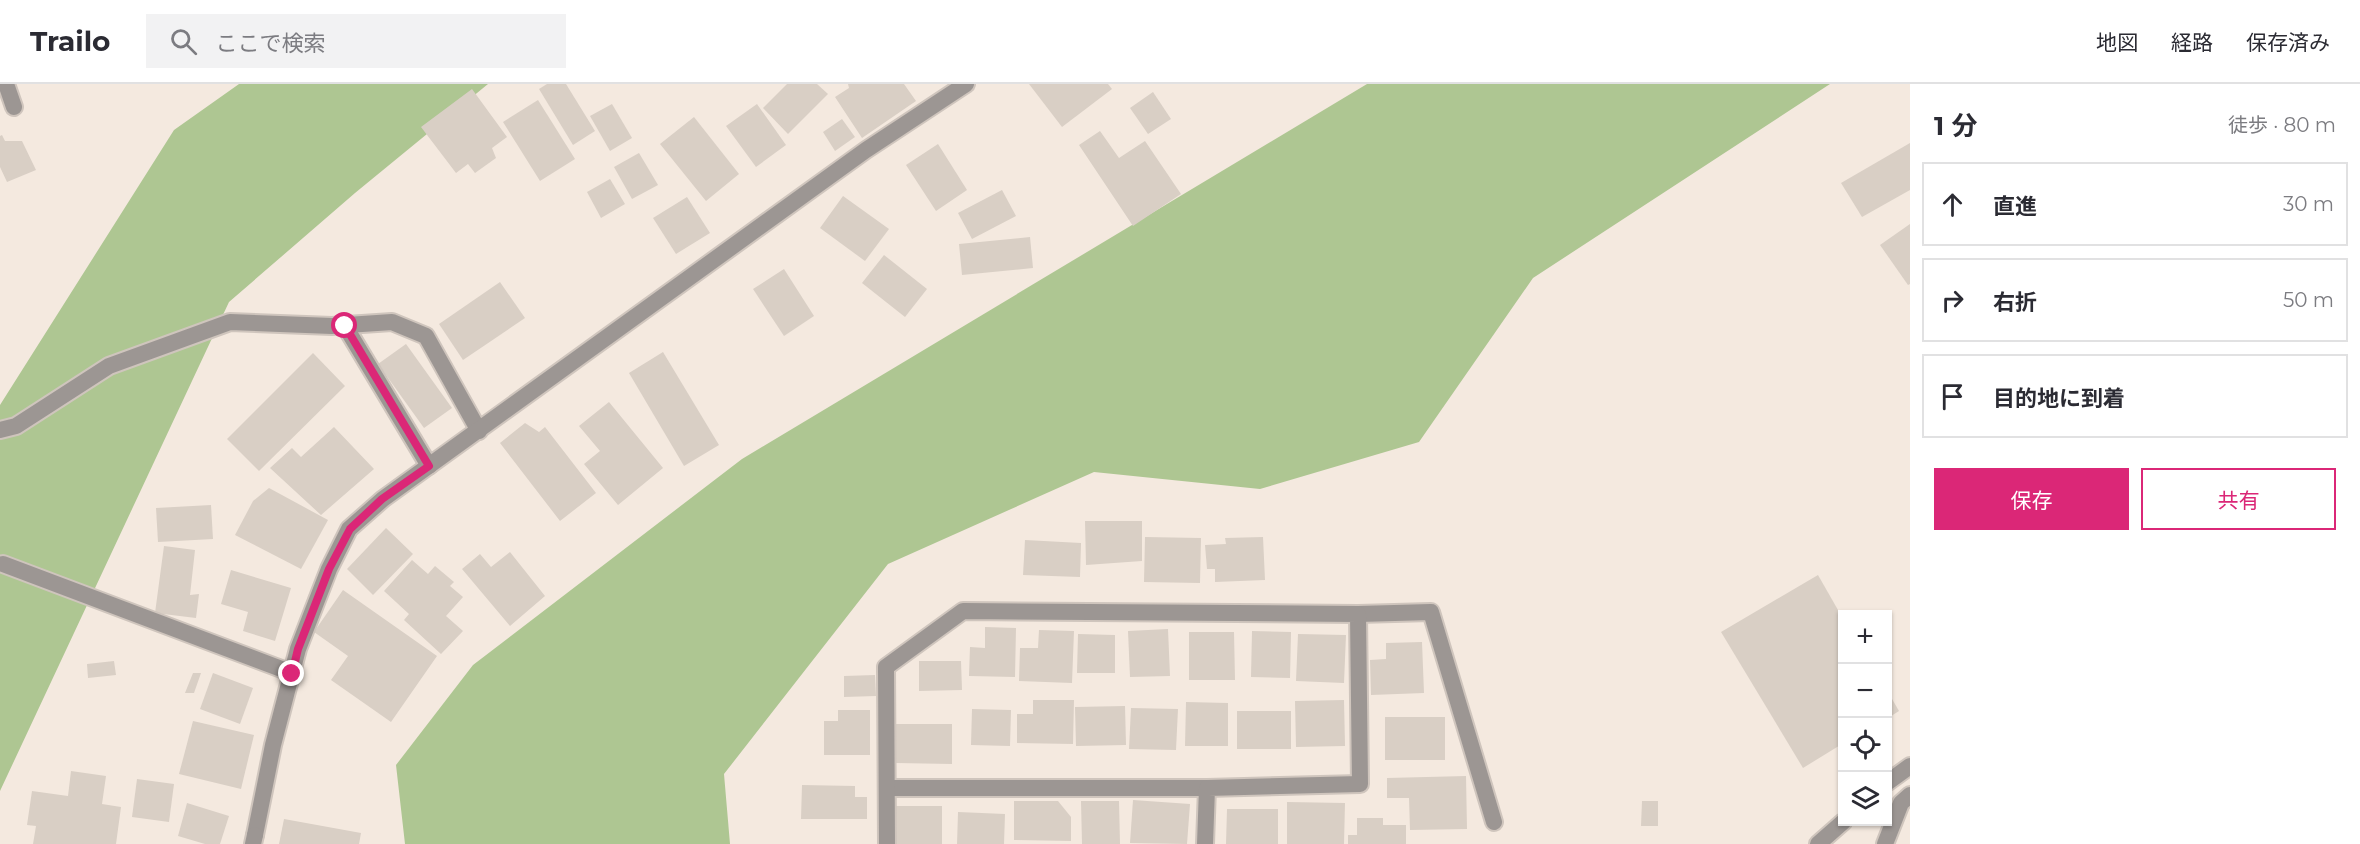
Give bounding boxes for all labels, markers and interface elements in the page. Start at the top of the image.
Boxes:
search box [146,14,566,68]
text: Trailo [30,24,110,58]
icon: search [167,25,200,58]
text: ここで検索 [215,30,325,57]
text: 地図 [2096,30,2138,55]
text: 経路 [2171,30,2213,55]
text: 保存済み [2246,30,2330,55]
text: 1 分 [1934,110,1978,142]
text: 徒歩 · 80 m [2228,113,2336,137]
icon: ahead [1936,188,1969,221]
text: 30 m [2283,192,2334,216]
text: 直進 [1993,193,2037,220]
icon: right [1936,284,1969,317]
text: 50 m [2283,288,2334,312]
text: 右折 [1993,289,2037,316]
route start [331,312,357,338]
icon: arrive [1936,380,1969,413]
text: 目的地に到着 [1993,385,2125,412]
button: 保存 [1934,468,2129,530]
button: 共有 [2141,468,2336,530]
map controls [1838,610,1892,826]
button: + [1838,610,1892,664]
route end [278,660,304,686]
button: − [1838,664,1892,718]
button: locate [1838,718,1892,772]
button: layers [1838,772,1892,826]

